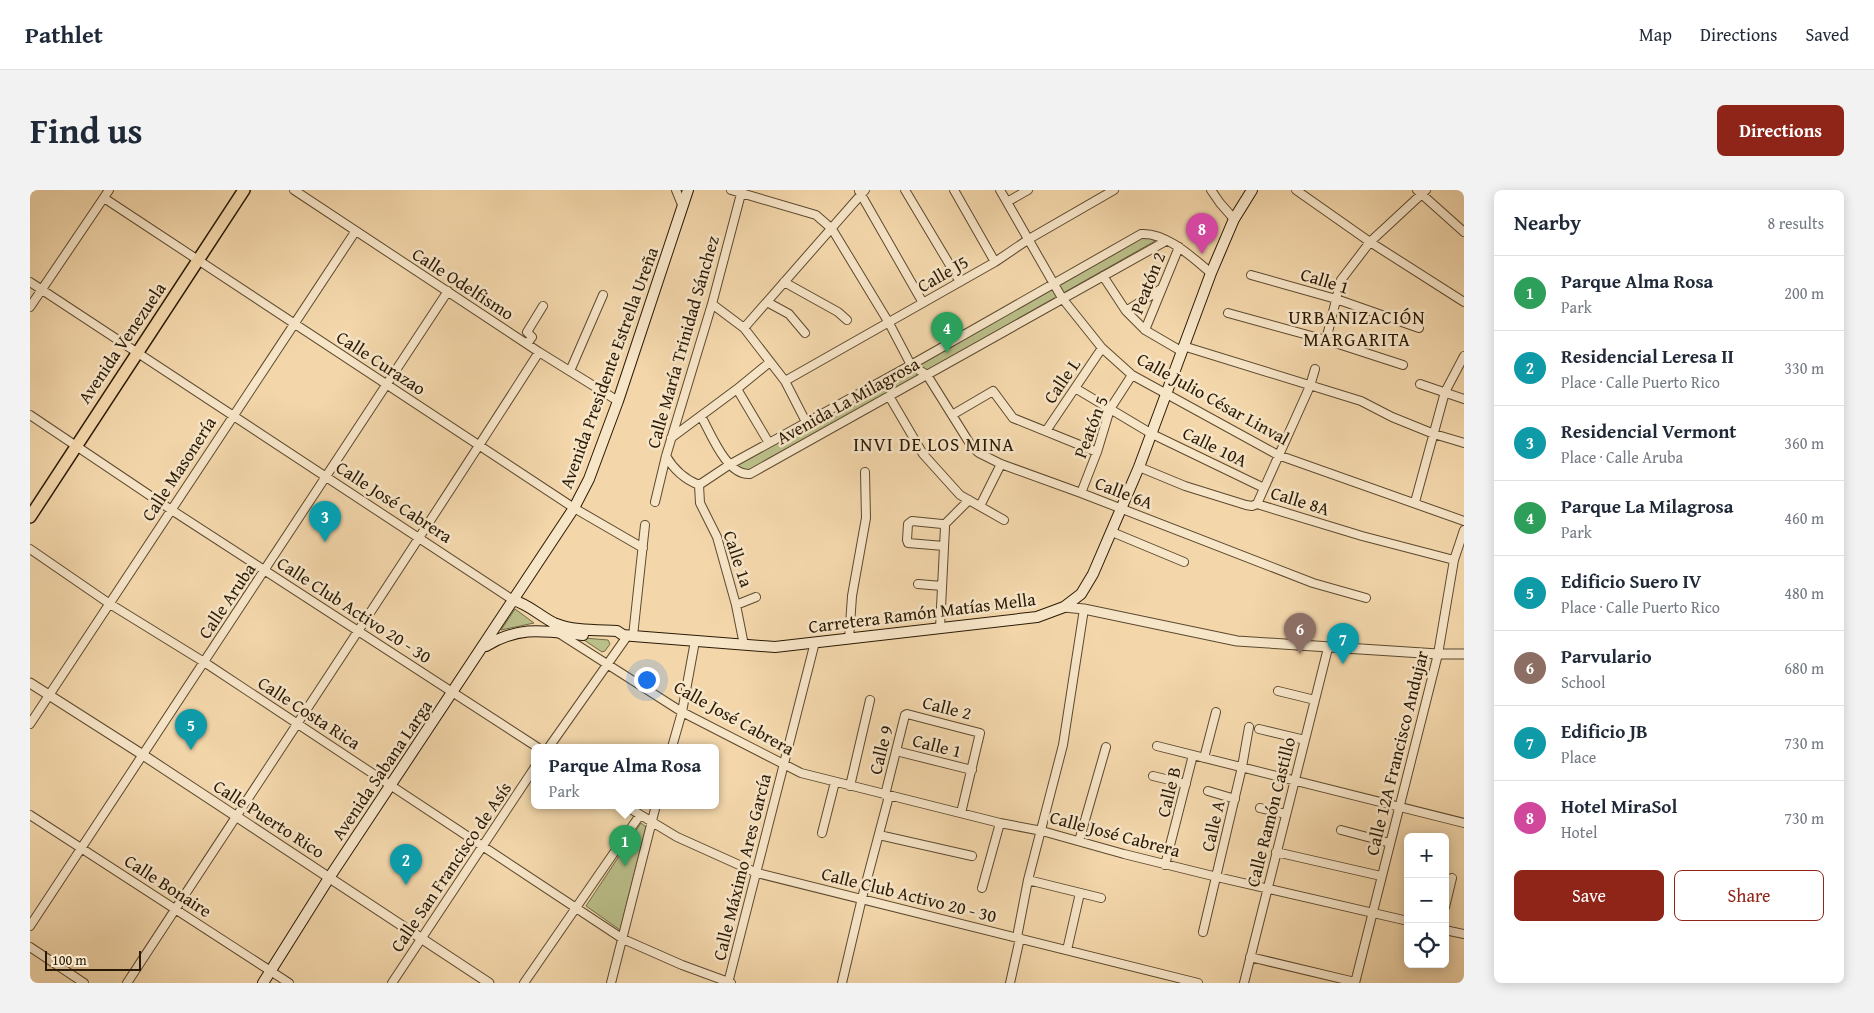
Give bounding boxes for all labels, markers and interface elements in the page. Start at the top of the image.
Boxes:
text: Pathlet [25,17,103,52]
text: Map [1639,21,1672,48]
text: Directions [1700,21,1777,48]
text: Saved [1805,21,1849,48]
text: Find us [30,105,143,156]
button: Directions [1717,105,1844,156]
text: Nearby [1514,207,1581,238]
text: 8 results [1767,211,1824,235]
pin: 8 [1186,213,1218,254]
street label: Calle María Trinidad Sánchez [639,232,726,451]
street label: Calle Odelfismo [407,240,520,327]
street label: Avenida Presidente Estrella Ureña [552,243,665,492]
street label: Calle J5 [912,248,973,299]
street label: Peatón 2 [1123,248,1172,318]
street label: Calle 1 [1298,260,1353,301]
text: Parque Alma Rosa [1561,267,1713,295]
street label: Avenida Venezuela [71,276,173,409]
text: 1 [1526,281,1534,305]
text: 200 m [1784,281,1824,305]
text: Park [1561,295,1592,319]
district label: URBANIZACIÓN MARGARITA [1288,303,1426,353]
pin: 4 [931,312,963,353]
street label: Calle Curazao [331,324,431,402]
text: Residencial Leresa II [1561,342,1734,370]
street label: Calle Julio César Linval [1132,345,1294,452]
street label: Avenida La Milagrosa [771,350,925,451]
street label: Calle L [1037,352,1087,409]
text: 2 [1526,356,1534,380]
text: 330 m [1784,356,1824,380]
text: Place · Calle Puerto Rico [1561,370,1720,394]
street label: Peatón 5 [1066,392,1115,462]
street label: Calle Masonería [135,411,223,526]
text: Residencial Vermont [1561,417,1737,445]
street label: Calle 10A [1178,419,1252,474]
district label: INVI DE LOS MINA [853,430,1015,458]
text: 3 [1526,431,1534,455]
text: 360 m [1784,431,1824,455]
text: Place · Calle Aruba [1561,445,1683,469]
street label: Calle José Cabrera [331,454,458,550]
street label: Calle 6A [1091,469,1157,516]
street label: Calle 8A [1267,479,1333,522]
text: Parque La Milagrosa [1561,492,1733,520]
pin: 3 [309,501,341,542]
text: 4 [1526,506,1534,530]
text: 460 m [1784,506,1824,530]
text: Park [1561,520,1592,544]
street label: Calle 1a [717,527,760,591]
street label: Calle Club Activo 20 - 30 [272,549,437,670]
street label: Calle Aruba [191,557,262,644]
text: Edificio Suero IV [1561,567,1702,595]
text: 5 [1526,581,1534,605]
text: 480 m [1784,581,1824,605]
street label: Carretera Ramón Matías Mella [807,585,1038,640]
text: Place · Calle Puerto Rico [1561,595,1720,619]
pin: 6 [1284,613,1316,654]
pin: 7 [1327,623,1359,664]
text: Parvulario [1561,642,1652,670]
street label: Calle 12A Francisco Andujar [1358,647,1435,858]
text: 6 [1526,656,1534,680]
text: 680 m [1784,656,1824,680]
your location [634,667,660,693]
street label: Calle Costa Rica [253,669,366,756]
text: School [1561,670,1605,694]
street label: Calle José Cabrera [669,673,800,762]
street label: Calle 2 [920,688,974,727]
street label: Avenida Sabana Larga [325,694,439,845]
pin: 5 [175,709,207,750]
text: Edificio JB [1561,717,1648,745]
street label: Calle 9 [861,723,900,777]
street label: Calle 1 [910,726,964,765]
text: 7 [1526,731,1534,755]
text: 730 m [1784,731,1824,755]
street label: Calle Ramón Castillo [1239,734,1302,890]
popup [531,744,719,809]
text: Place [1561,745,1596,769]
text: Parque Alma Rosa [549,751,701,779]
street label: Calle B [1149,764,1188,820]
street label: Calle Máximo Ares García [705,770,778,963]
street label: Calle Puerto Rico [208,772,330,865]
street label: Calle San Francisco de Asís [383,776,518,957]
text: Park [549,779,580,803]
text: Hotel MiraSol [1561,792,1677,820]
street label: Calle A [1194,798,1232,854]
street label: Calle José Cabrera [1047,803,1184,864]
text: 8 [1526,806,1534,830]
text: 730 m [1784,806,1824,830]
text: Hotel [1561,820,1597,844]
pin: 1 [609,825,641,866]
map controls [1404,833,1449,968]
button: + [1404,833,1449,878]
pin: 2 [390,844,422,885]
street label: Calle Bonaire [119,847,217,924]
street label: Calle Club Activo 20 - 30 [819,860,1000,929]
button: Save [1514,870,1664,921]
button: Share [1674,870,1824,921]
button: − [1404,878,1449,923]
button: locate [1404,923,1449,968]
scale bar [45,948,141,971]
text: 100 m [52,950,87,970]

